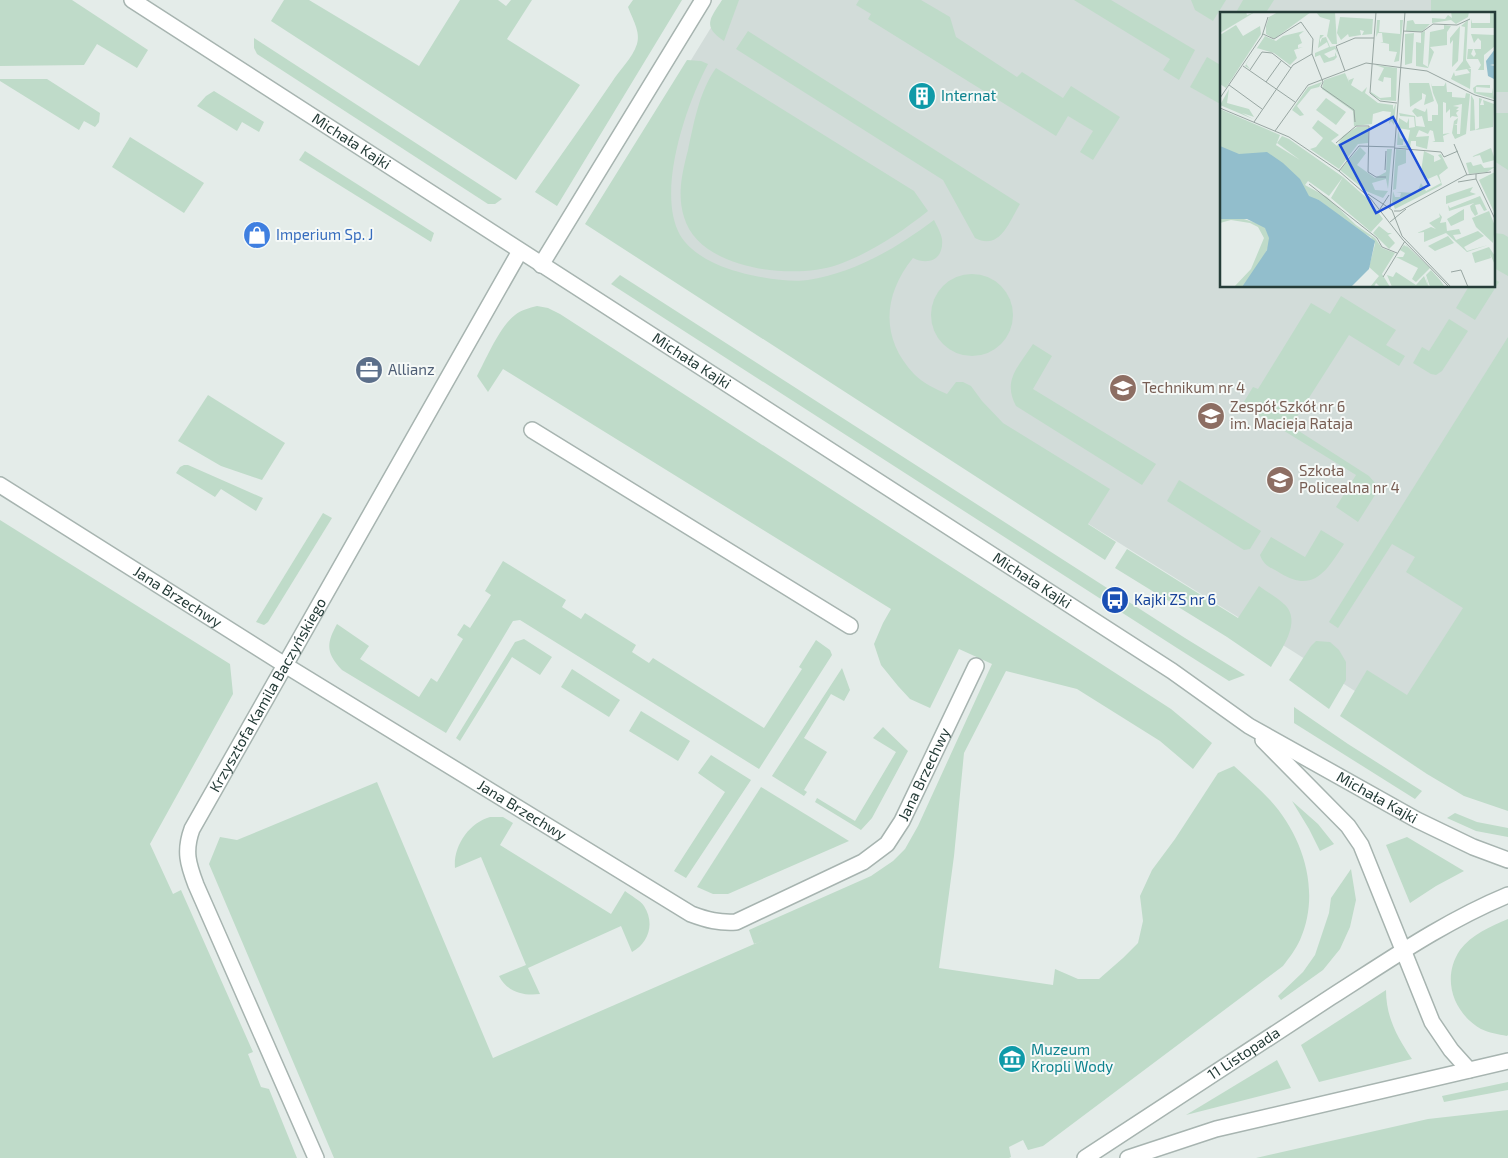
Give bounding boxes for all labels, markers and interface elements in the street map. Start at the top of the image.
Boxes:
inset map [1220,12,1496,288]
building icon: Internat [907,81,937,111]
place label: Internat [941,86,996,104]
street label: Michała Kajki [309,109,395,173]
shop icon: Imperium Sp. J [242,220,272,250]
place label: Imperium Sp. J [276,225,373,243]
street label: Michała Kajki [649,328,735,392]
office icon: Allianz [354,355,384,385]
place label: Allianz [388,360,435,378]
school or university icon: Technikum nr 4 [1108,373,1138,403]
place label: Technikum nr 4 [1142,378,1245,396]
place label: Zespół Szkół nr 6 im. Macieja Rataja [1230,397,1353,433]
school or university icon: Zespół Szkół nr 6 im. Macieja Rataja [1196,401,1226,431]
place label: Szkoła Policealna nr 4 [1299,461,1400,496]
school or university icon: Szkoła Policealna nr 4 [1265,465,1295,495]
street label: Michała Kajki [990,548,1075,612]
street label: Jana Brzechwy [131,562,226,631]
bus stop icon: Kajki ZS nr 6 [1100,585,1130,615]
place label: Kajki ZS nr 6 [1134,590,1216,609]
street label: Krzysztofa Kamila Baczyńskiego [205,594,329,795]
street label: Jana Brzechwy [893,724,953,823]
street label: Michała Kajki [1334,767,1421,827]
street label: Jana Brzechwy [475,775,570,844]
street label: 11 Listopada [1204,1023,1283,1083]
place label: Muzeum Kropli Wody [1031,1040,1113,1075]
museum icon: Muzeum Kropli Wody [997,1044,1027,1074]

